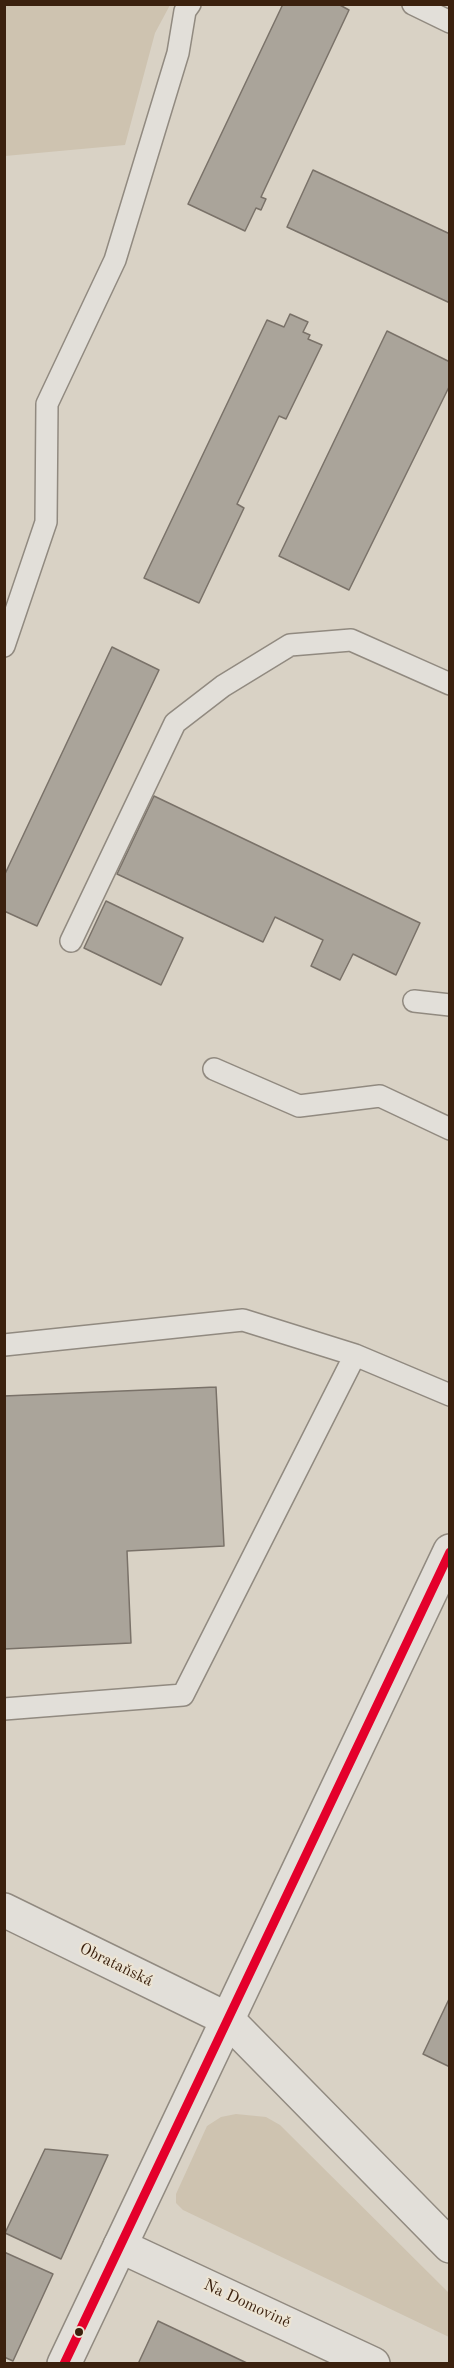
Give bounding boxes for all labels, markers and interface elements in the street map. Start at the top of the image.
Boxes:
street label: Obrataňská [76,1939,156,1991]
street label: Na Domovině [200,2275,294,2333]
unlabelled marker [73,2326,85,2338]

